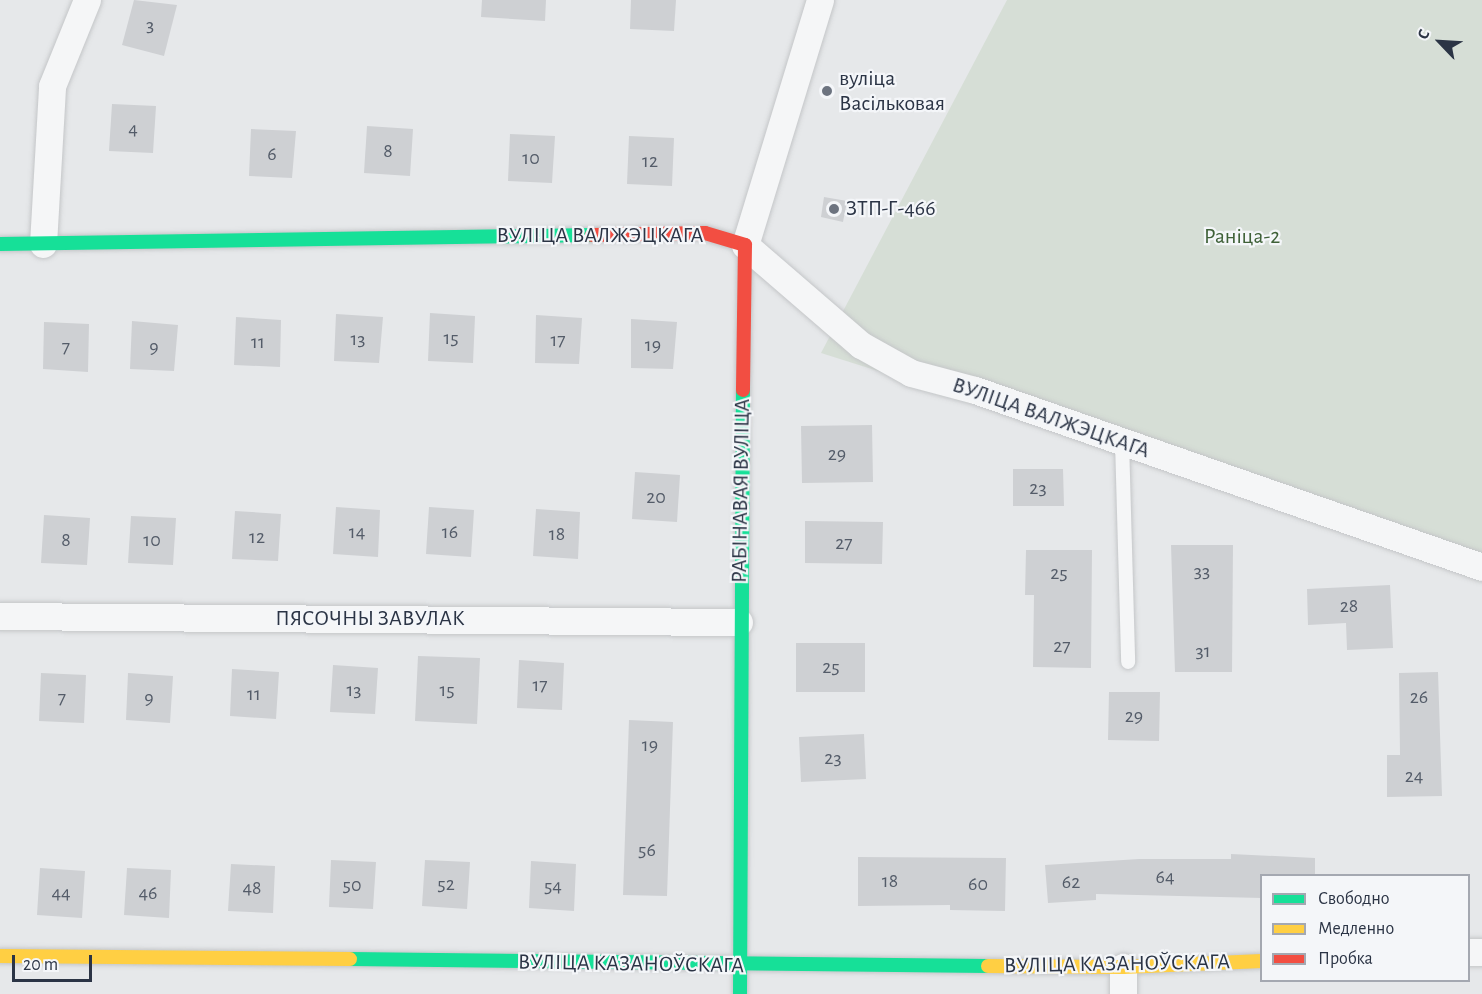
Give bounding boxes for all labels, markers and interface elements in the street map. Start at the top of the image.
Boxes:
north arrow [1410,12,1470,72]
house number: 3 [146,13,154,37]
text: С [1415,27,1433,42]
place label: вуліца Васільковая [839,65,945,116]
marker: вуліца Васільковая [820,84,834,98]
house number: 4 [128,117,138,141]
house number: 8 [383,139,393,163]
house number: 6 [267,142,277,166]
house number: 10 [522,146,540,170]
house number: 12 [642,149,658,173]
place label: ЗТП-Г-466 [846,196,936,222]
marker: ЗТП-Г-466 [827,202,841,216]
street label: ВУЛІЦА ВАЛЖЭЦКАГА [496,223,704,249]
park label: Раніца-2 [1204,224,1280,250]
house number: 15 [443,326,459,350]
house number: 13 [350,327,366,351]
house number: 17 [550,328,566,352]
house number: 11 [251,330,265,354]
house number: 19 [645,333,661,357]
house number: 7 [62,335,70,359]
house number: 9 [149,335,159,359]
street label: ВУЛІЦА ВАЛЖЭЦКАГА [949,372,1153,464]
street label: РАБІНАВАЯ ВУЛІЦА [726,399,756,583]
house number: 29 [828,442,846,466]
house number: 23 [1029,476,1047,500]
house number: 20 [646,485,666,509]
house number: 14 [349,520,365,544]
house number: 16 [442,520,458,544]
house number: 18 [549,522,565,546]
house number: 12 [249,525,265,549]
house number: 8 [61,528,71,552]
house number: 10 [143,528,161,552]
house number: 27 [835,531,853,555]
house number: 33 [1194,559,1210,583]
house number: 25 [1050,561,1068,585]
house number: 28 [1340,594,1358,618]
street label: ПЯСОЧНЫ ЗАВУЛАК [275,606,465,632]
house number: 27 [1053,634,1071,658]
house number: 31 [1195,639,1211,663]
house number: 25 [822,655,840,679]
house number: 17 [532,673,548,697]
house number: 13 [346,678,362,702]
house number: 15 [439,678,455,702]
house number: 11 [247,682,261,706]
house number: 26 [1410,685,1428,709]
house number: 7 [58,686,66,710]
house number: 9 [144,686,154,710]
house number: 29 [1125,704,1143,728]
house number: 19 [642,733,658,757]
house number: 23 [824,746,842,770]
house number: 24 [1405,764,1423,788]
house number: 56 [638,838,656,862]
house number: 64 [1155,865,1175,889]
house number: 18 [882,869,898,893]
house number: 62 [1062,870,1080,894]
house number: 52 [437,872,455,896]
house number: 60 [968,872,988,896]
house number: 50 [343,873,361,897]
house number: 54 [544,874,562,898]
legend [1260,874,1470,982]
house number: 48 [242,876,262,900]
house number: 44 [51,881,71,905]
house number: 46 [138,881,158,905]
text: Свободно [1318,890,1390,908]
text: Медленно [1318,920,1394,938]
scale bar [15,943,94,981]
street label: ВУЛІЦА КАЗАНОЎСКАГА [518,949,744,979]
street label: ВУЛІЦА КАЗАНОЎСКАГА [1004,949,1230,979]
text: Пробка [1318,950,1373,968]
text: 20 m [23,956,58,974]

